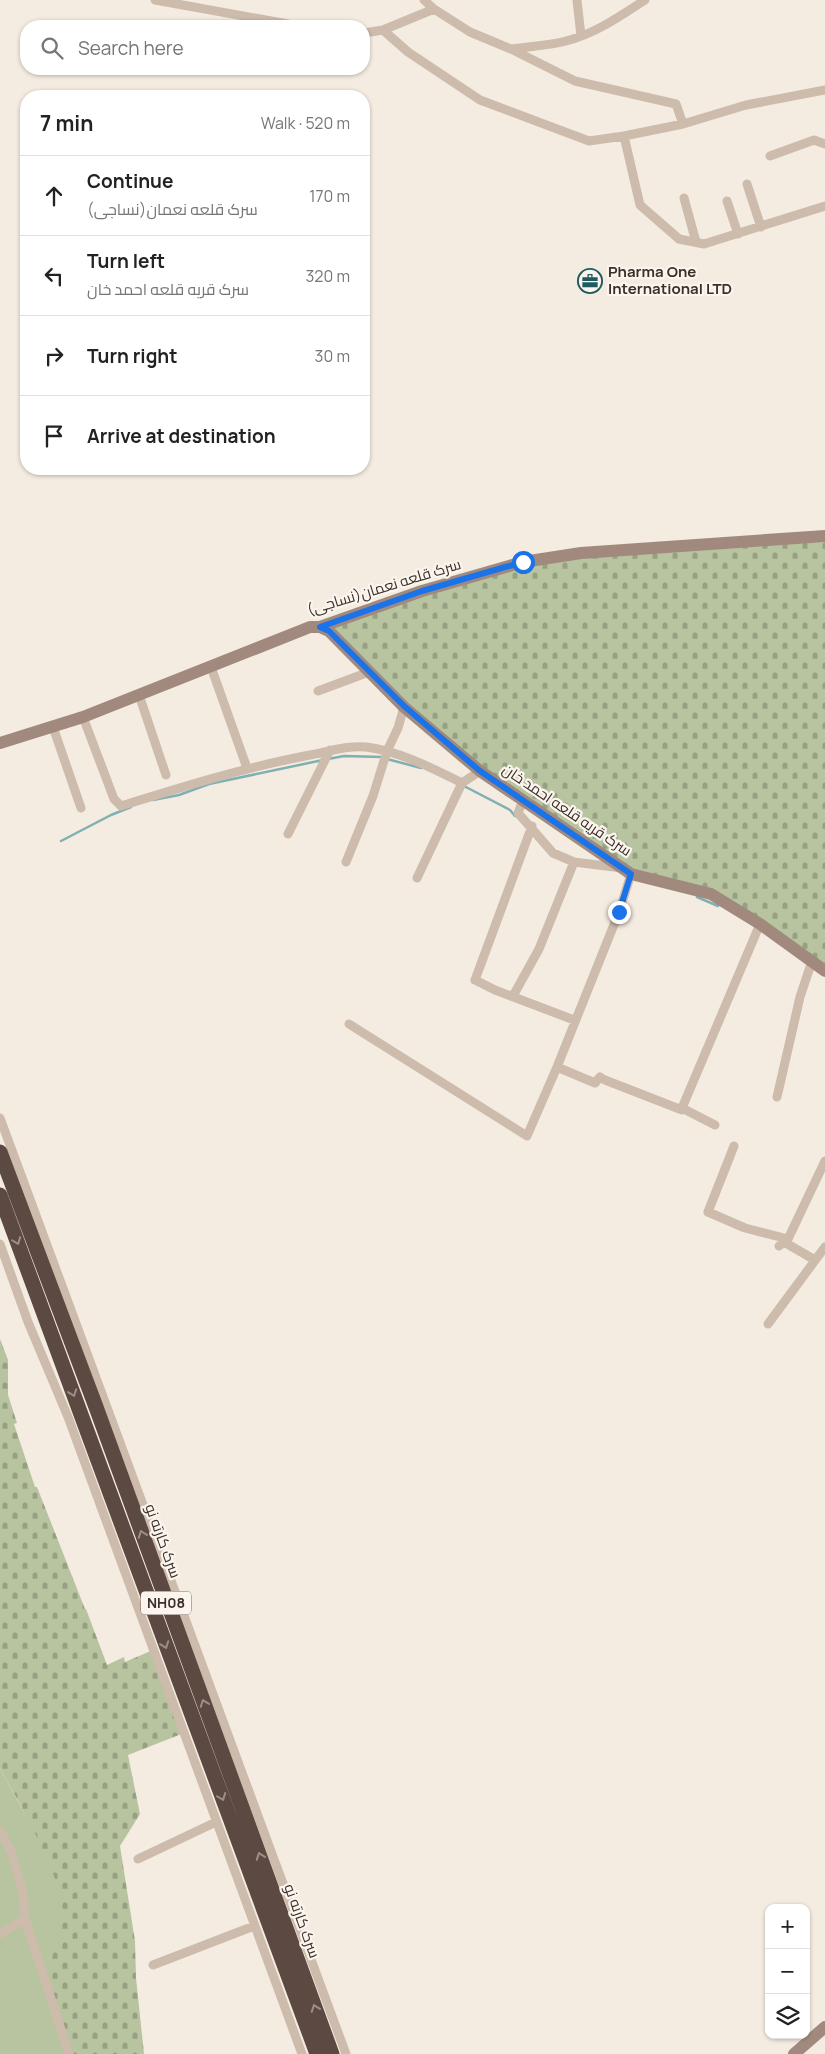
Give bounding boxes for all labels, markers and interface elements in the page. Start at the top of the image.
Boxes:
search box [20,20,370,75]
icon: search [38,34,66,62]
text: Search here [78,35,184,61]
text: 7 min [40,109,93,137]
text: Walk · 520 m [261,112,350,134]
text: Continue [87,168,173,194]
icon: ahead [40,182,68,210]
text: 170 m [309,185,350,207]
text: سرک قلعه نعمان(نساجی) [87,198,258,220]
text: Turn left [87,248,165,274]
place label: Pharma One International LTD [608,261,732,299]
icon: left [40,262,68,290]
text: 320 m [306,265,350,287]
office icon: Pharma One International LTD [577,268,603,294]
text: سرک قریه قلعه احمد خان [87,278,249,300]
icon: right [40,342,68,370]
text: Turn right [87,343,177,369]
text: 30 m [315,345,350,367]
icon: arrive [40,422,68,450]
text: Arrive at destination [87,423,276,449]
route start [512,551,535,574]
street label: سرک قلعه نعمان(نساجی) [304,553,463,620]
street label: سرک قریه قلعه احمد خان [498,758,636,861]
route end [608,901,631,924]
one-way arrow [11,1236,21,1245]
one-way arrow [67,1389,77,1397]
street label: سرک کارته نو [140,1501,187,1581]
one-way arrow [138,1530,148,1539]
road number: NH08 [141,1592,191,1615]
one-way arrow [159,1640,169,1648]
one-way arrow [200,1699,210,1708]
one-way arrow [216,1792,226,1801]
one-way arrow [256,1852,266,1860]
street label: سرک کارته نو [279,1881,326,1961]
map controls [765,1904,810,2039]
button: + [765,1904,810,1949]
button: − [765,1949,810,1994]
button: layers [765,1994,810,2039]
one-way arrow [311,2005,321,2013]

